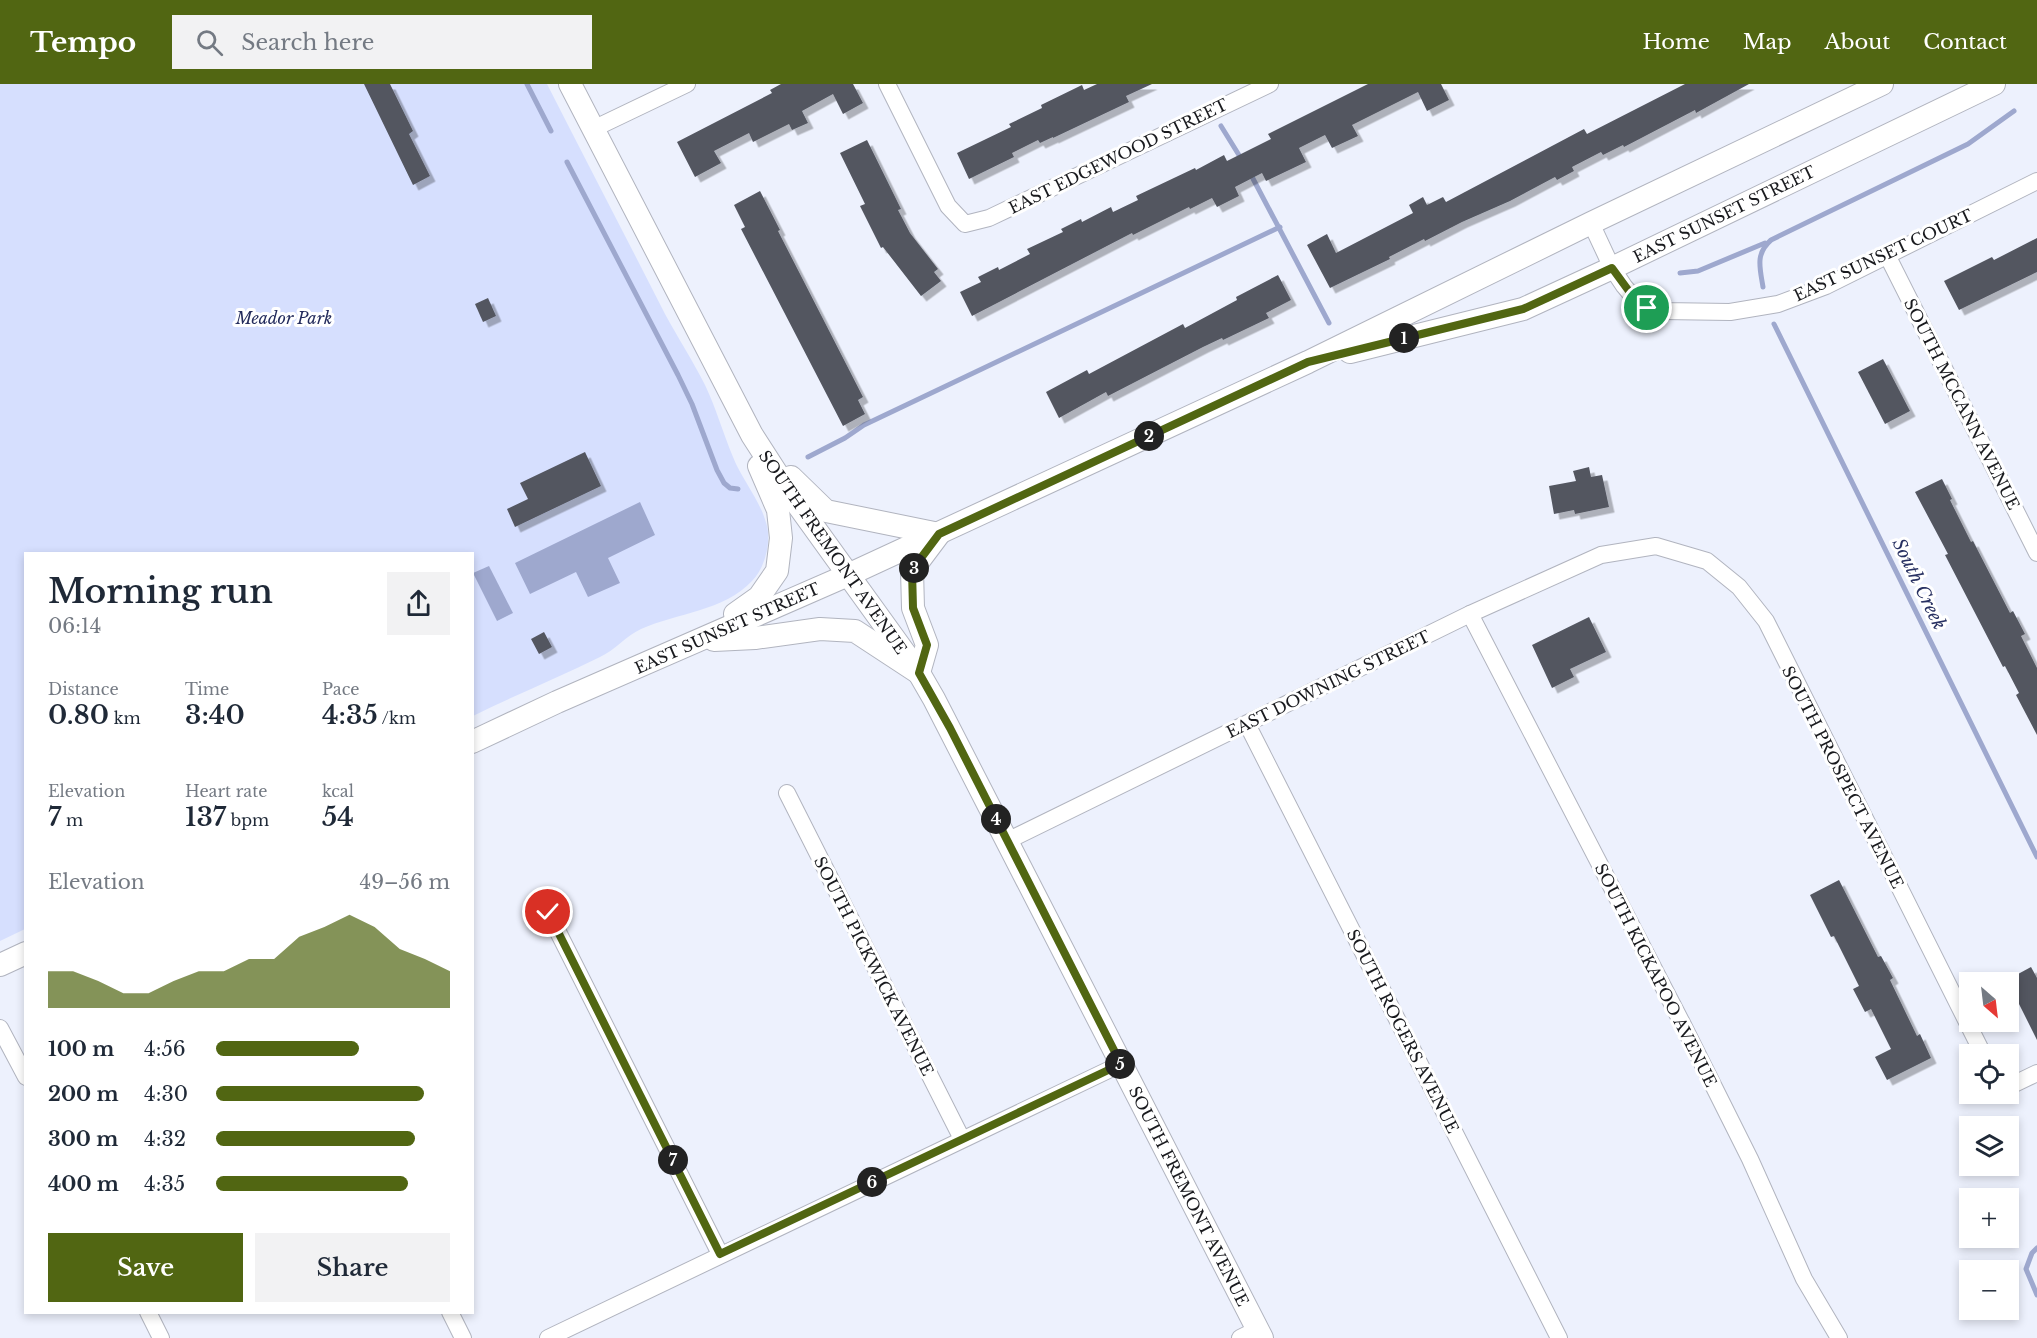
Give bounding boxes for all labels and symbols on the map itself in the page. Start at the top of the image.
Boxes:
street label: EAST EDGEWOOD STREET [1005,94,1231,218]
street label: EAST SUNSET STREET [1630,161,1818,267]
street label: EAST SUNSET COURT [1790,205,1976,305]
pin [1621,282,1672,333]
street label: SOUTH MCCANN AVENUE [1900,295,2024,513]
park label: Meador Park [235,308,332,328]
pin: 1 [1389,323,1419,353]
pin: 2 [1134,421,1164,451]
street label: SOUTH FREMONT AVENUE [755,446,911,658]
water label: South Creek [1887,535,1951,633]
pin: 3 [899,553,929,583]
street label: EAST SUNSET STREET [631,578,823,678]
street label: EAST DOWNING STREET [1223,626,1433,742]
street label: SOUTH PROSPECT AVENUE [1778,662,1908,892]
pin: 4 [981,804,1011,834]
street label: SOUTH PICKWICK AVENUE [810,853,938,1079]
street label: SOUTH KICKAPOO AVENUE [1591,860,1721,1090]
pin [522,886,573,937]
street label: SOUTH ROGERS AVENUE [1343,926,1463,1136]
north arrow [1959,972,2019,1032]
pin: 5 [1105,1049,1135,1079]
street label: SOUTH FREMONT AVENUE [1125,1083,1253,1309]
pin: 7 [658,1145,688,1175]
pin: 6 [857,1167,887,1197]

